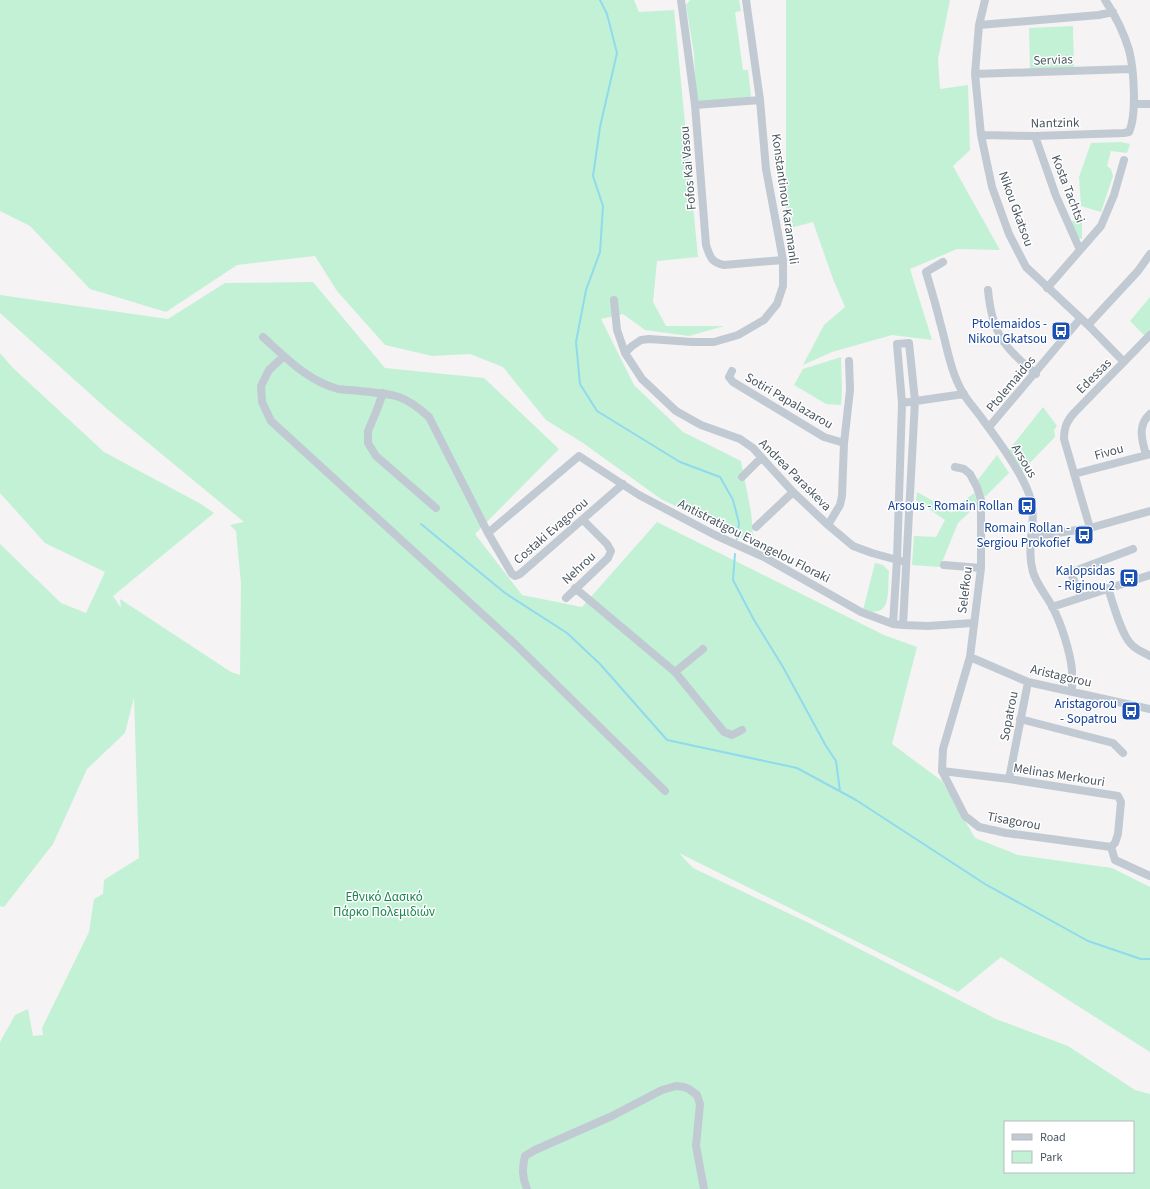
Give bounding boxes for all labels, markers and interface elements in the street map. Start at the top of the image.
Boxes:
street label: Servias [1033,50,1074,70]
street label: Nantzink [1030,114,1080,132]
street label: Fofos Kai Vasou [675,125,701,211]
street label: Konstantinou Karamanli [767,133,803,265]
street label: Kosta Tachtsi [1047,152,1089,226]
street label: Nikou Gkatsou [994,169,1038,249]
place label: Ptolemaidos - Nikou Gkatsou [968,315,1047,348]
bus stop icon: Ptolemaidos - Nikou Gkatsou [1050,320,1072,342]
street label: Ptolemaidos [982,352,1040,416]
street label: Edessas [1072,354,1116,398]
street label: Sotiri Papalazarou [742,369,836,433]
street label: Andrea Paraskeva [755,435,835,515]
street label: Fivou [1092,439,1126,465]
street label: Arsous [1007,441,1041,482]
street label: Costaki Evagorou [510,494,592,568]
street label: Antistratigou Evangelou Floraki [675,495,833,587]
bus stop icon: Arsous - Romain Rollan [1016,495,1038,517]
place label: Arsous - Romain Rollan [888,497,1013,515]
place label: Romain Rollan - Sergiou Prokofief [977,519,1071,552]
bus stop icon: Romain Rollan - Sergiou Prokofief [1073,524,1095,546]
street label: Nehrou [558,548,600,588]
place label: Kalopsidas - Riginou 2 [1056,562,1116,595]
street label: Selefkou [953,565,977,615]
bus stop icon: Kalopsidas - Riginou 2 [1118,567,1140,589]
street label: Aristagorou [1029,660,1093,692]
street label: Sopatrou [995,690,1023,742]
place label: Aristagorou - Sopatrou [1054,695,1117,728]
bus stop icon: Aristagorou - Sopatrou [1120,700,1142,722]
street label: Melinas Merkouri [1012,759,1106,791]
street label: Tisagorou [986,807,1042,835]
park label: Εθνικό Δασικό Πάρκο Πολεμιδιών [333,888,435,921]
legend [1004,1121,1134,1173]
text: Road [1040,1129,1066,1146]
text: Park [1040,1149,1062,1166]

